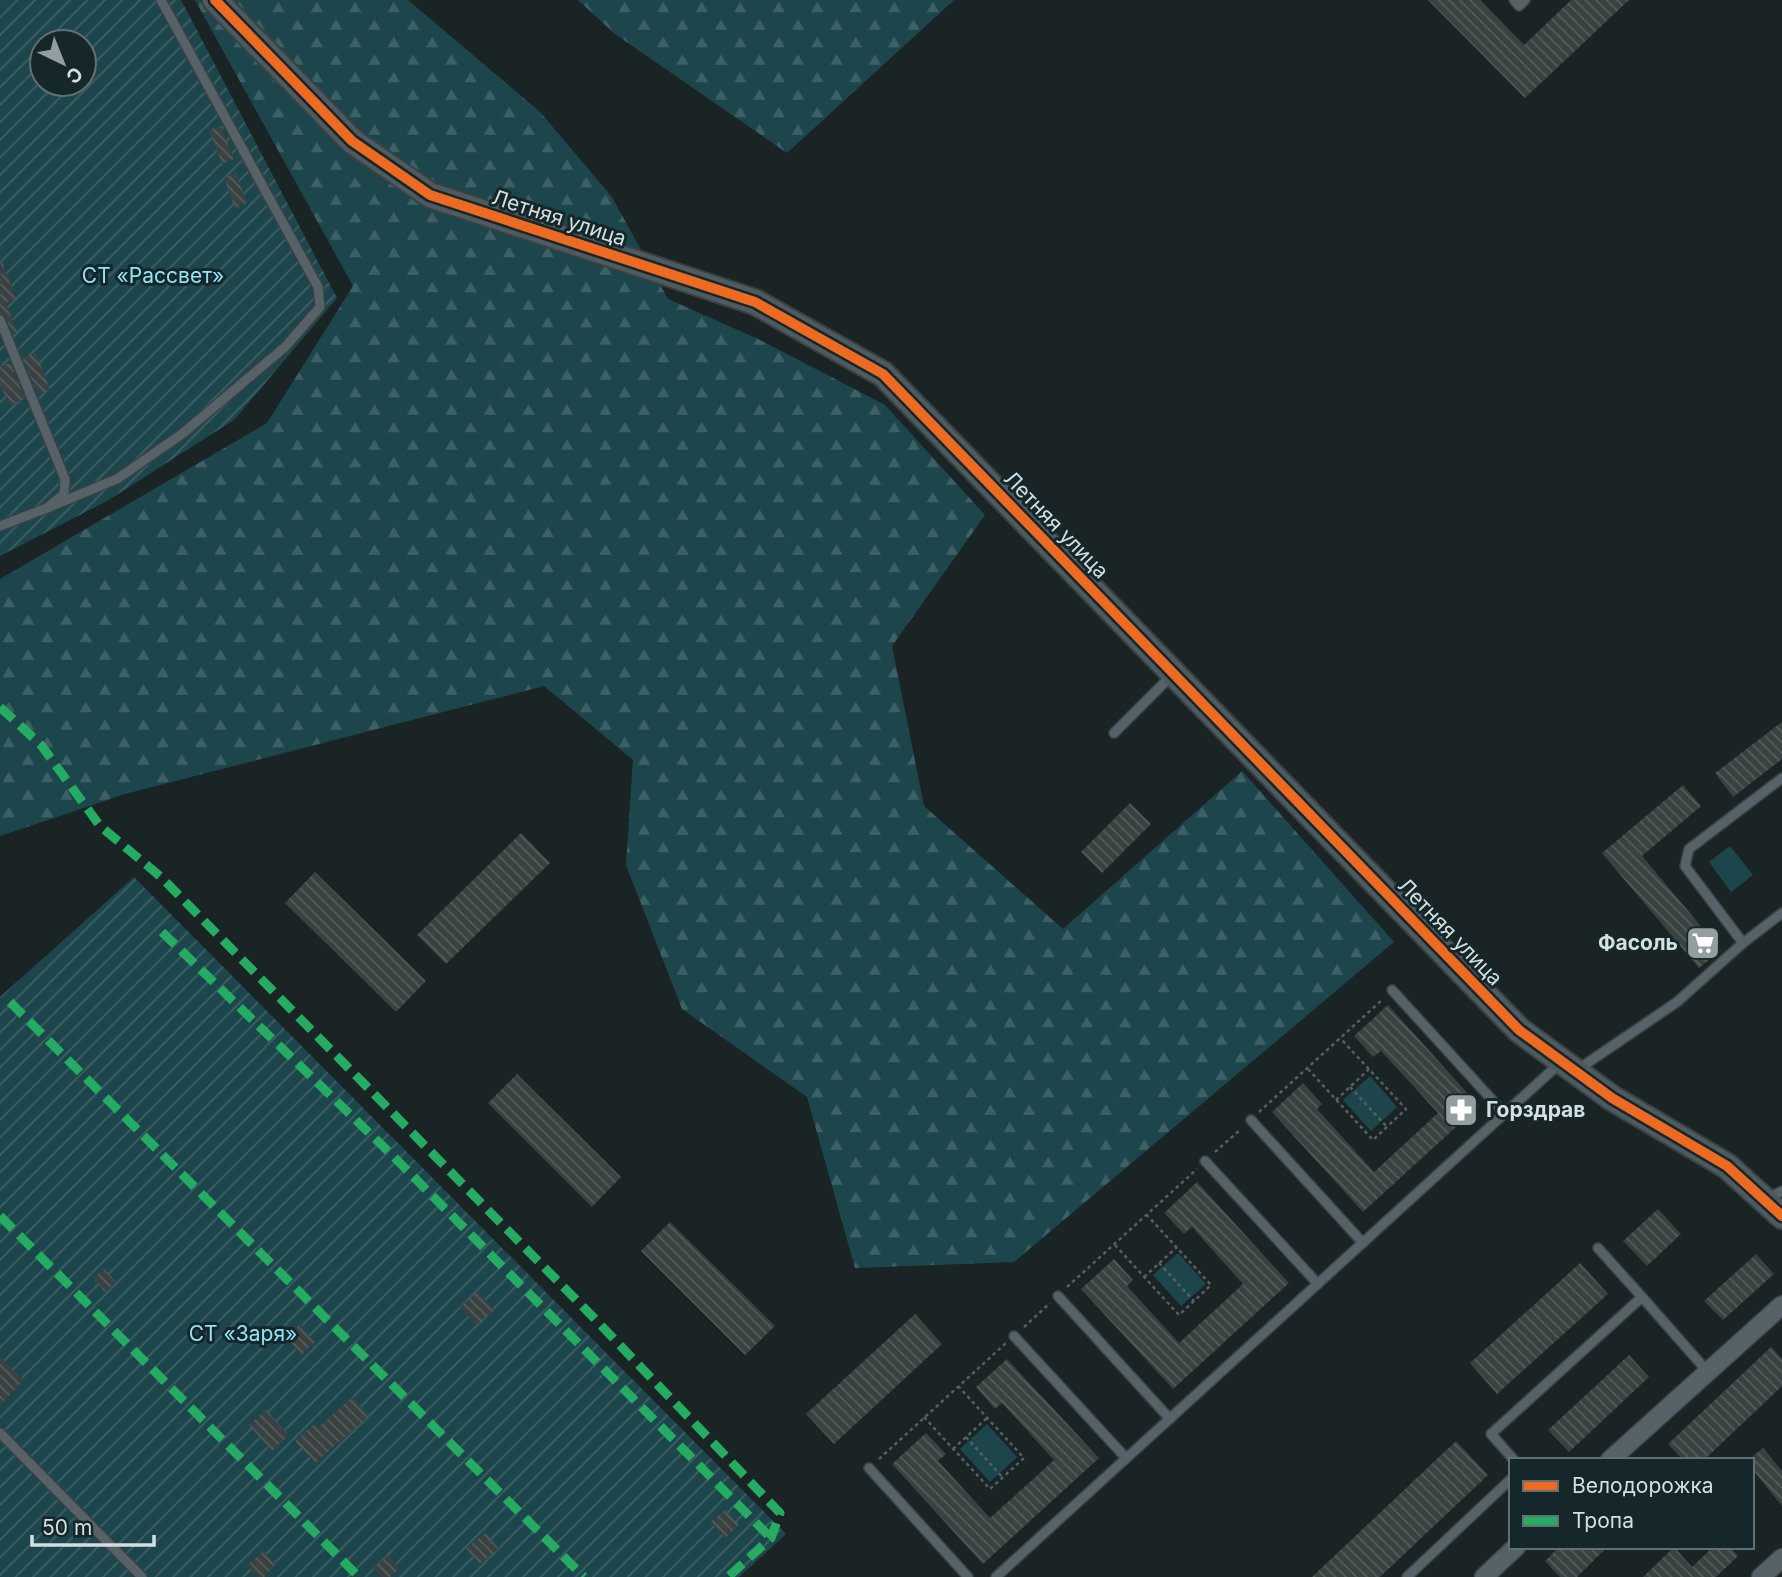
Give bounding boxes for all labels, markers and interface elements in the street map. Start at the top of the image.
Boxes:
north arrow [28,28,98,98]
text: С [61,62,87,88]
street label: Летняя улица [489,184,629,251]
park label: СТ «Рассвет» [82,263,224,288]
street label: Летняя улица [999,466,1114,583]
street label: Летняя улица [1393,873,1508,990]
supermarket icon: Фасоль [1684,924,1722,962]
place label: Фасоль [1598,930,1678,955]
pharmacy icon: Горздрав [1442,1091,1480,1129]
place label: Горздрав [1486,1097,1585,1122]
park label: СТ «Заря» [189,1321,297,1346]
legend [1509,1458,1754,1549]
text: Велодорожка [1572,1473,1714,1498]
scale bar [32,1504,154,1548]
text: Тропа [1572,1508,1634,1533]
text: 50 m [42,1515,92,1540]

